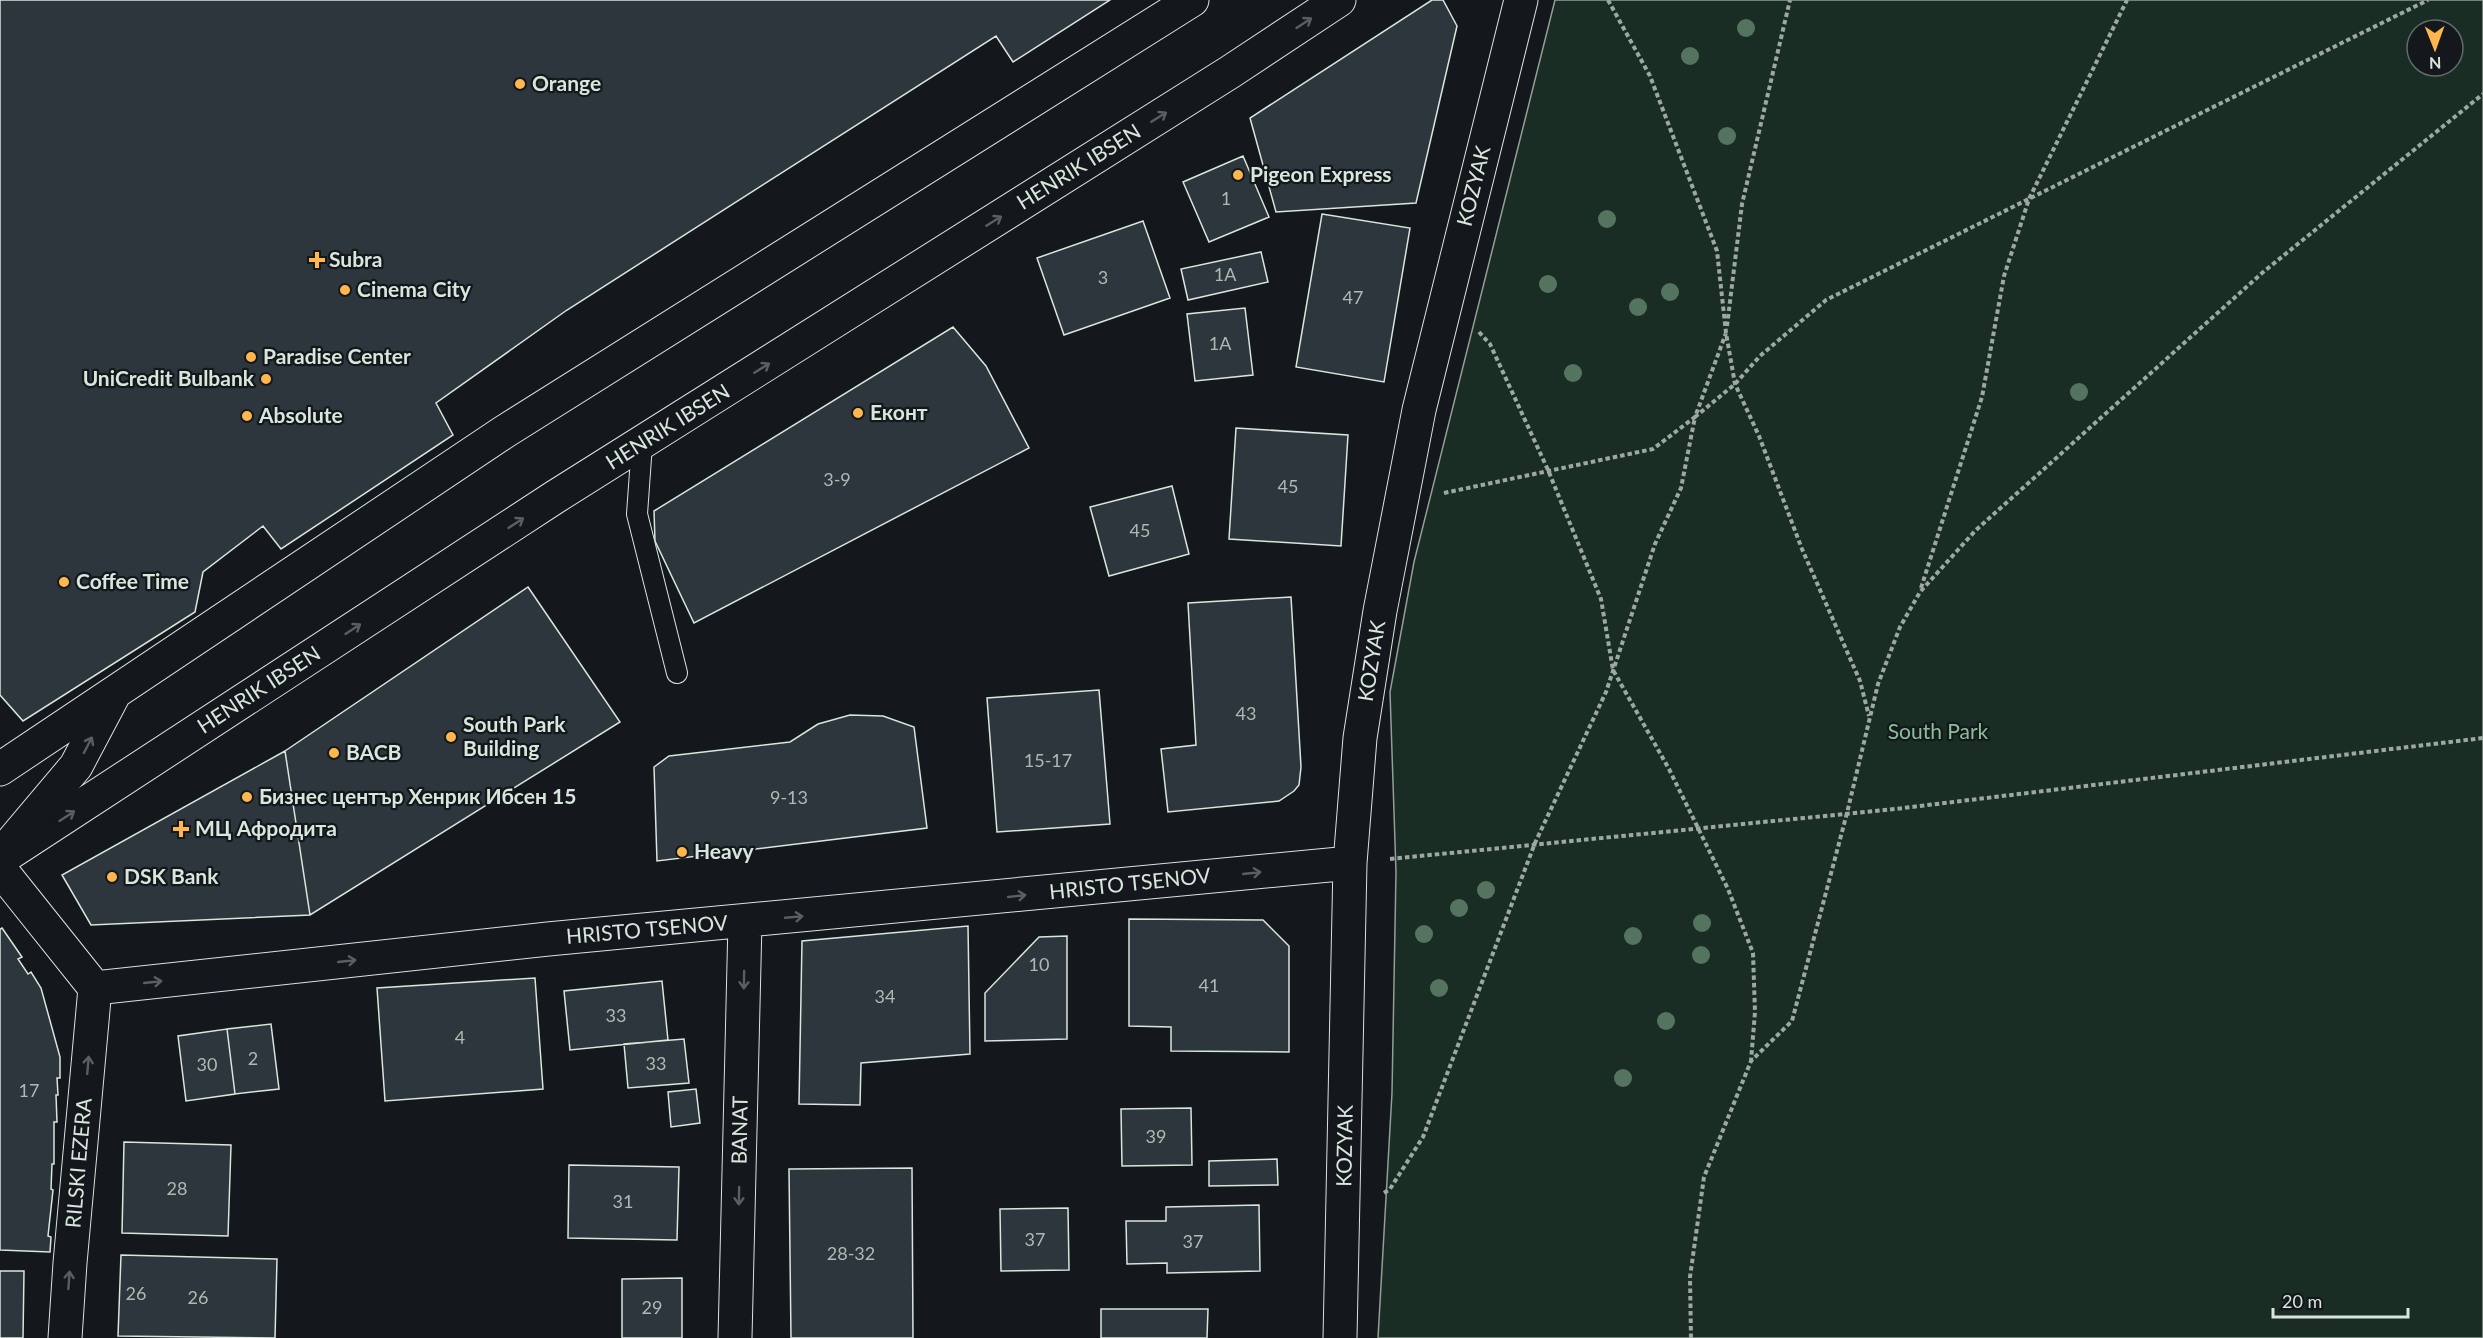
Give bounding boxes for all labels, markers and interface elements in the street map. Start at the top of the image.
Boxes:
one-way arrow [1295,17,1312,29]
north arrow [2405,18,2465,78]
text: N [2429,54,2442,73]
place label: Orange [532,70,601,95]
marker: Orange [513,77,527,91]
one-way arrow [1150,110,1167,122]
street label: HENRIK IBSEN [1012,118,1145,214]
street label: KOZYAK [1451,143,1495,228]
place label: Pigeon Express [1250,161,1392,186]
marker: Pigeon Express [1231,168,1245,182]
house number: 1 [1221,187,1231,209]
one-way arrow [985,214,1002,226]
place label: Subra [329,246,382,271]
marker: Subra [310,253,324,267]
house number: 1А [1214,263,1237,285]
house number: 3 [1098,266,1108,288]
place label: Cinema City [357,276,472,301]
marker: Cinema City [338,283,352,297]
house number: 47 [1343,286,1363,308]
house number: 1А [1209,332,1232,354]
place label: Paradise Center [263,343,411,368]
marker: Paradise Center [244,350,258,364]
one-way arrow [753,361,770,373]
place label: UniCredit Bulbank [83,365,255,390]
marker: UniCredit Bulbank [259,372,273,386]
street label: HENRIK IBSEN [601,378,734,474]
place label: Еконт [870,399,928,424]
place label: Absolute [258,402,343,427]
marker: Еконт [851,406,865,420]
marker: Absolute [240,409,254,423]
house number: 3-9 [823,468,851,490]
house number: 45 [1278,475,1298,497]
one-way arrow [508,516,525,529]
house number: 45 [1130,519,1150,541]
place label: Coffee Time [76,568,189,593]
marker: Coffee Time [57,575,71,589]
street label: KOZYAK [1352,618,1389,703]
one-way arrow [344,623,361,635]
street label: HENRIK IBSEN [192,640,324,738]
house number: 43 [1236,702,1256,724]
place label: South Park Building [463,711,566,760]
park label: South Park [1888,718,1989,743]
marker: South Park Building [444,730,458,744]
one-way arrow [82,736,94,754]
place label: BACB [346,739,401,764]
marker: BACB [327,746,341,760]
house number: 15-17 [1024,749,1072,771]
place label: Бизнес център Хенрик Ибсен 15 [259,783,576,808]
house number: 9-13 [770,786,808,808]
marker: Бизнес център Хенрик Ибсен 15 [240,790,254,804]
one-way arrow [58,810,74,822]
place label: МЦ Афродита [195,815,337,840]
marker: МЦ Афродита [172,820,190,838]
place label: Heavy [694,838,755,863]
marker: Heavy [675,845,689,859]
street label: HRISTO TSENOV [1048,862,1213,903]
place label: DSK Bank [124,863,219,888]
one-way arrow [1242,867,1262,878]
marker: DSK Bank [105,870,119,884]
one-way arrow [1006,890,1026,901]
street label: HRISTO TSENOV [565,909,730,948]
one-way arrow [784,911,803,922]
house number: 10 [1029,953,1049,975]
one-way arrow [337,955,357,966]
one-way arrow [738,969,750,989]
house number: 41 [1199,974,1219,996]
one-way arrow [143,976,163,987]
house number: 34 [875,985,895,1007]
house number: 33 [606,1004,626,1026]
house number: 4 [455,1026,465,1048]
house number: 2 [248,1047,258,1069]
house number: 33 [646,1052,666,1074]
house number: 30 [197,1053,217,1075]
one-way arrow [83,1055,94,1075]
house number: 17 [19,1079,39,1101]
street label: BANAT [725,1095,752,1165]
street label: RILSKI EZERA [59,1096,96,1229]
street label: KOZYAK [1330,1105,1357,1187]
house number: 39 [1146,1125,1166,1147]
house number: 28 [167,1177,187,1199]
one-way arrow [733,1185,745,1205]
house number: 31 [613,1190,633,1212]
house number: 37 [1025,1228,1045,1250]
house number: 37 [1183,1230,1203,1252]
house number: 28-32 [827,1242,875,1264]
one-way arrow [63,1270,74,1290]
scale bar [2273,1281,2408,1319]
house number: 26 [126,1282,146,1304]
house number: 26 [188,1286,208,1308]
text: 20 m [2282,1290,2322,1312]
house number: 29 [642,1296,662,1318]

